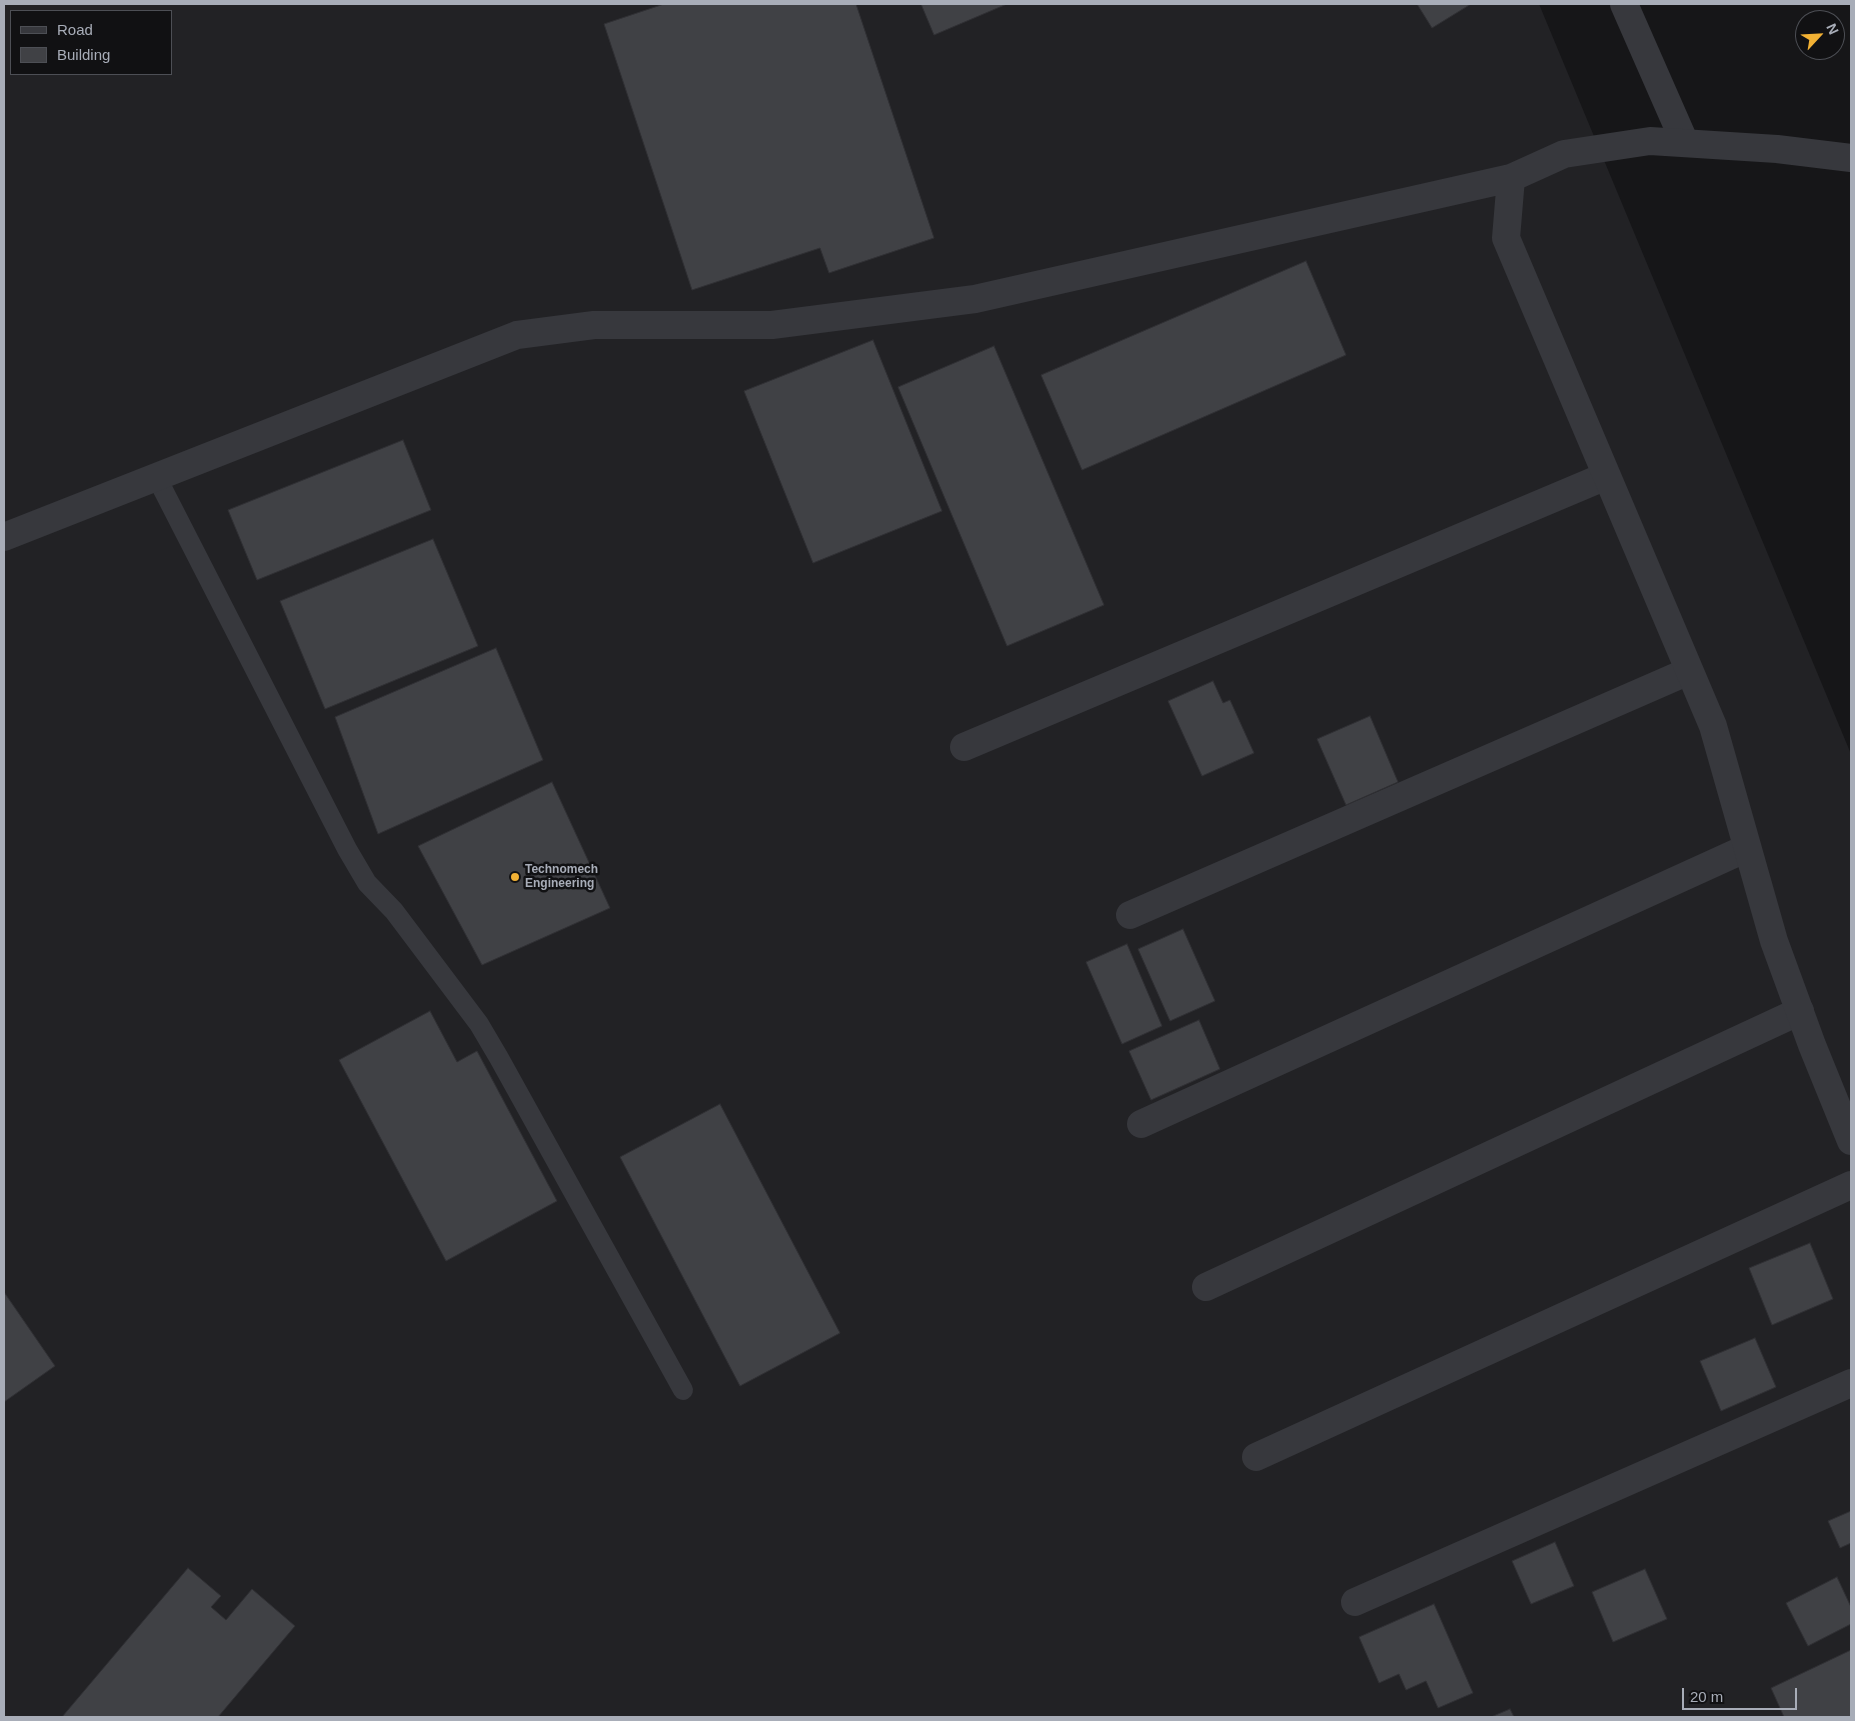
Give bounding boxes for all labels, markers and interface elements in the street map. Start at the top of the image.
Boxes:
legend [10,10,172,75]
north arrow [1795,10,1845,60]
text: Road [57,21,93,38]
text: N [1823,21,1842,37]
text: Building [57,46,110,63]
place label: Technomech Engineering [525,863,598,891]
marker: Technomech Engineering [509,871,521,883]
scale bar [1685,1678,1800,1710]
text: 20 m [1690,1688,1723,1705]

